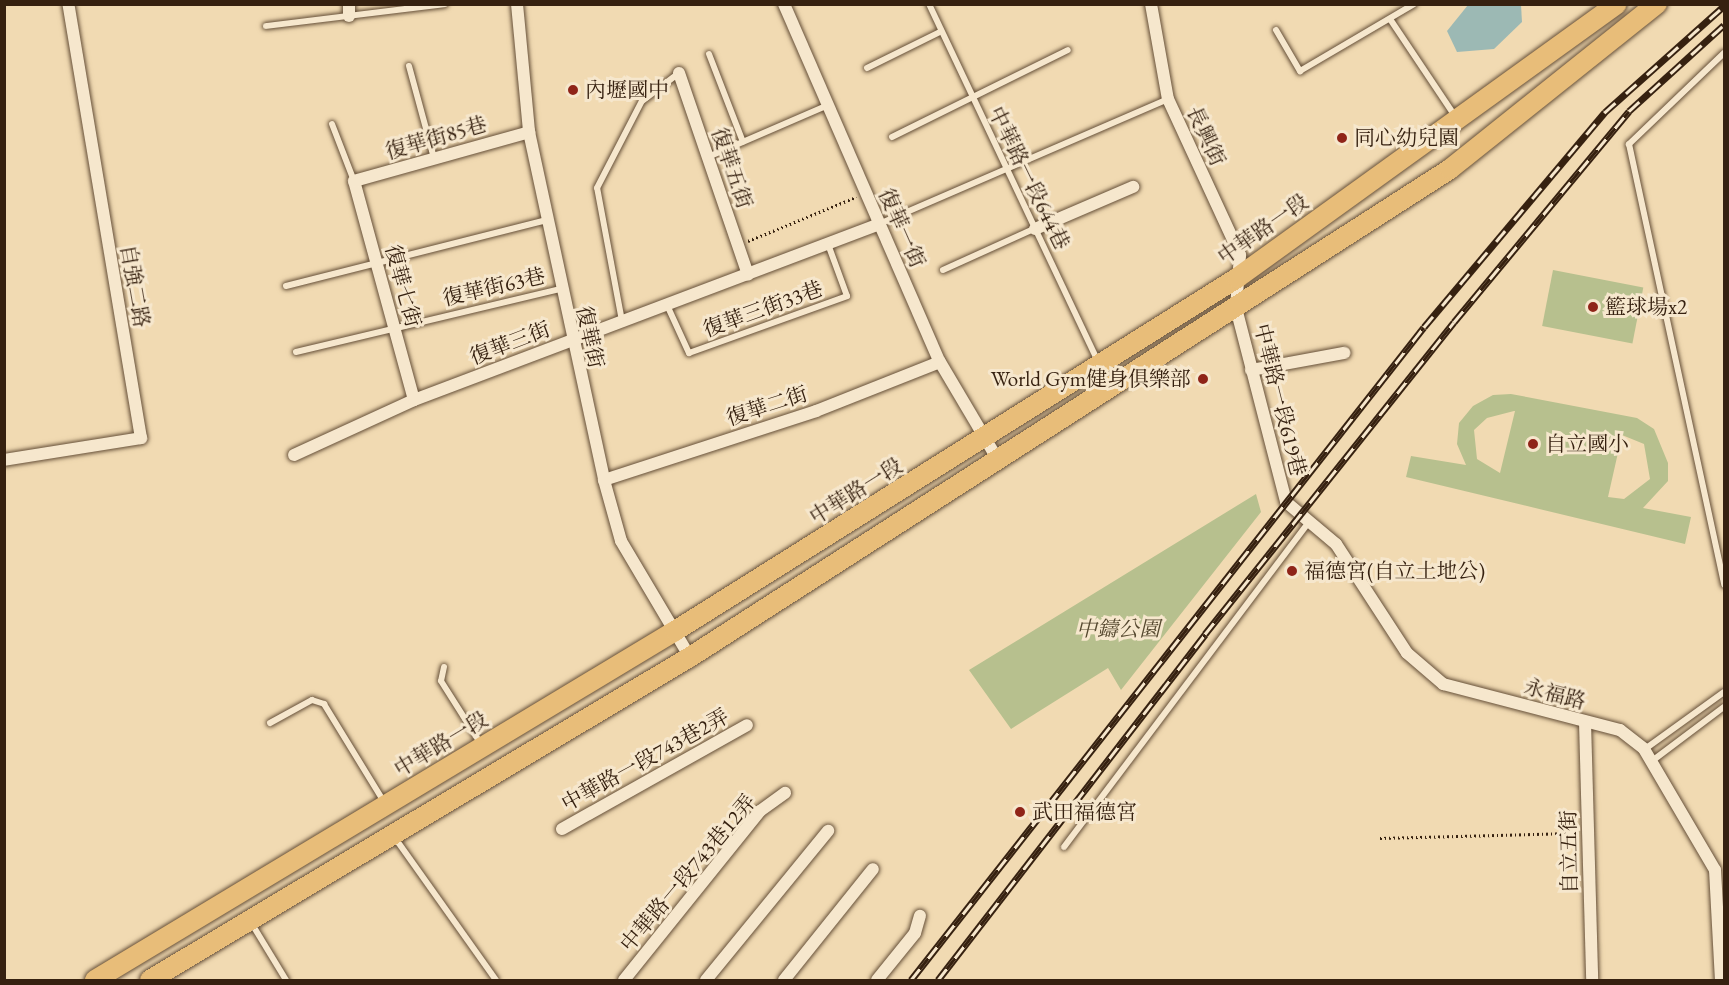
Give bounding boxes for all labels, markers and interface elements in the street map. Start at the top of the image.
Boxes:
place label: 內壢國中 [585,77,669,103]
marker: 內壢國中 [566,83,580,97]
street label: 中華路一段644巷 [983,102,1075,254]
street label: 長興街 [1181,102,1231,170]
street label: 復華街85巷 [382,112,490,164]
street label: 復華五街 [706,124,758,212]
place label: 同心幼兒園 [1354,125,1459,151]
marker: 同心幼兒園 [1335,131,1349,145]
street label: 復華一街 [873,185,931,271]
street label: 中華路一段 [1213,189,1313,269]
street label: 自強二路 [115,242,155,330]
street label: 復華七街 [380,242,426,330]
street label: 復華街63巷 [440,263,548,311]
street label: 復華三街33巷 [700,276,826,342]
place label: 籃球場x2 [1605,294,1687,320]
marker: 籃球場x2 [1586,300,1600,314]
street label: 復華街 [571,304,609,370]
street label: 復華三街 [466,316,554,370]
street label: 中華路一段619巷 [1249,321,1311,479]
place label: World Gym健身俱樂部 [991,366,1191,392]
marker: World Gym健身俱樂部 [1196,372,1210,386]
street label: 復華二街 [723,381,811,431]
place label: 自立國小 [1545,431,1629,457]
marker: 自立國小 [1526,437,1540,451]
street label: 中華路一段 [805,452,907,530]
place label: 福德宮(自立土地公) [1304,558,1485,584]
marker: 福德宮(自立土地公) [1285,564,1299,578]
park label: 中鑄公園 [1076,616,1160,642]
street label: 永福路 [1521,674,1589,714]
street label: 中華路一段743巷2弄 [557,704,733,816]
street label: 中華路一段 [390,706,492,782]
street label: 中華路一段743巷12弄 [615,789,761,957]
place label: 武田福德宮 [1032,799,1137,825]
marker: 武田福德宮 [1013,805,1027,819]
street label: 自立五街 [1556,810,1582,894]

